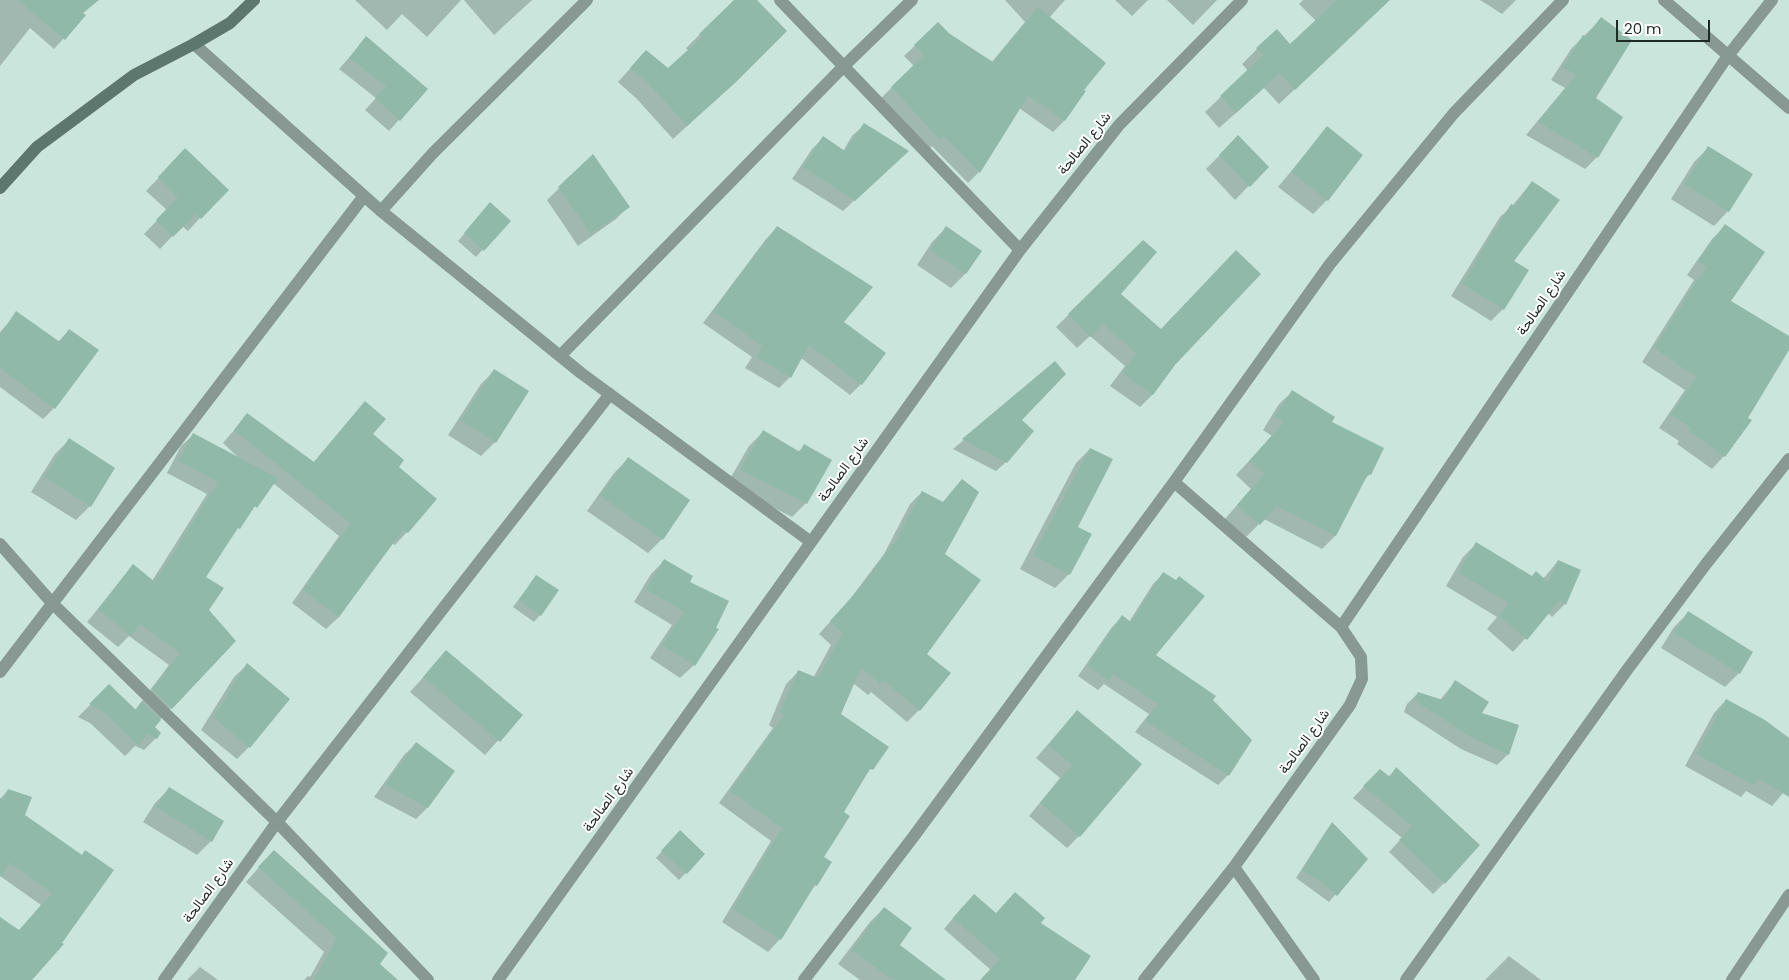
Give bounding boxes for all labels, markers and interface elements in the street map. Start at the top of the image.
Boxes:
scale bar [1619,10,1713,42]
text: 20 m [1624,18,1662,39]
street label: شارع الصالحة [1055,109,1115,179]
street label: شارع الصالحة [1514,267,1570,339]
street label: شارع الصالحة [815,434,873,506]
street label: شارع الصالحة [1276,706,1334,778]
street label: شارع الصالحة [580,764,638,836]
street label: شارع الصالحة [180,855,238,927]

